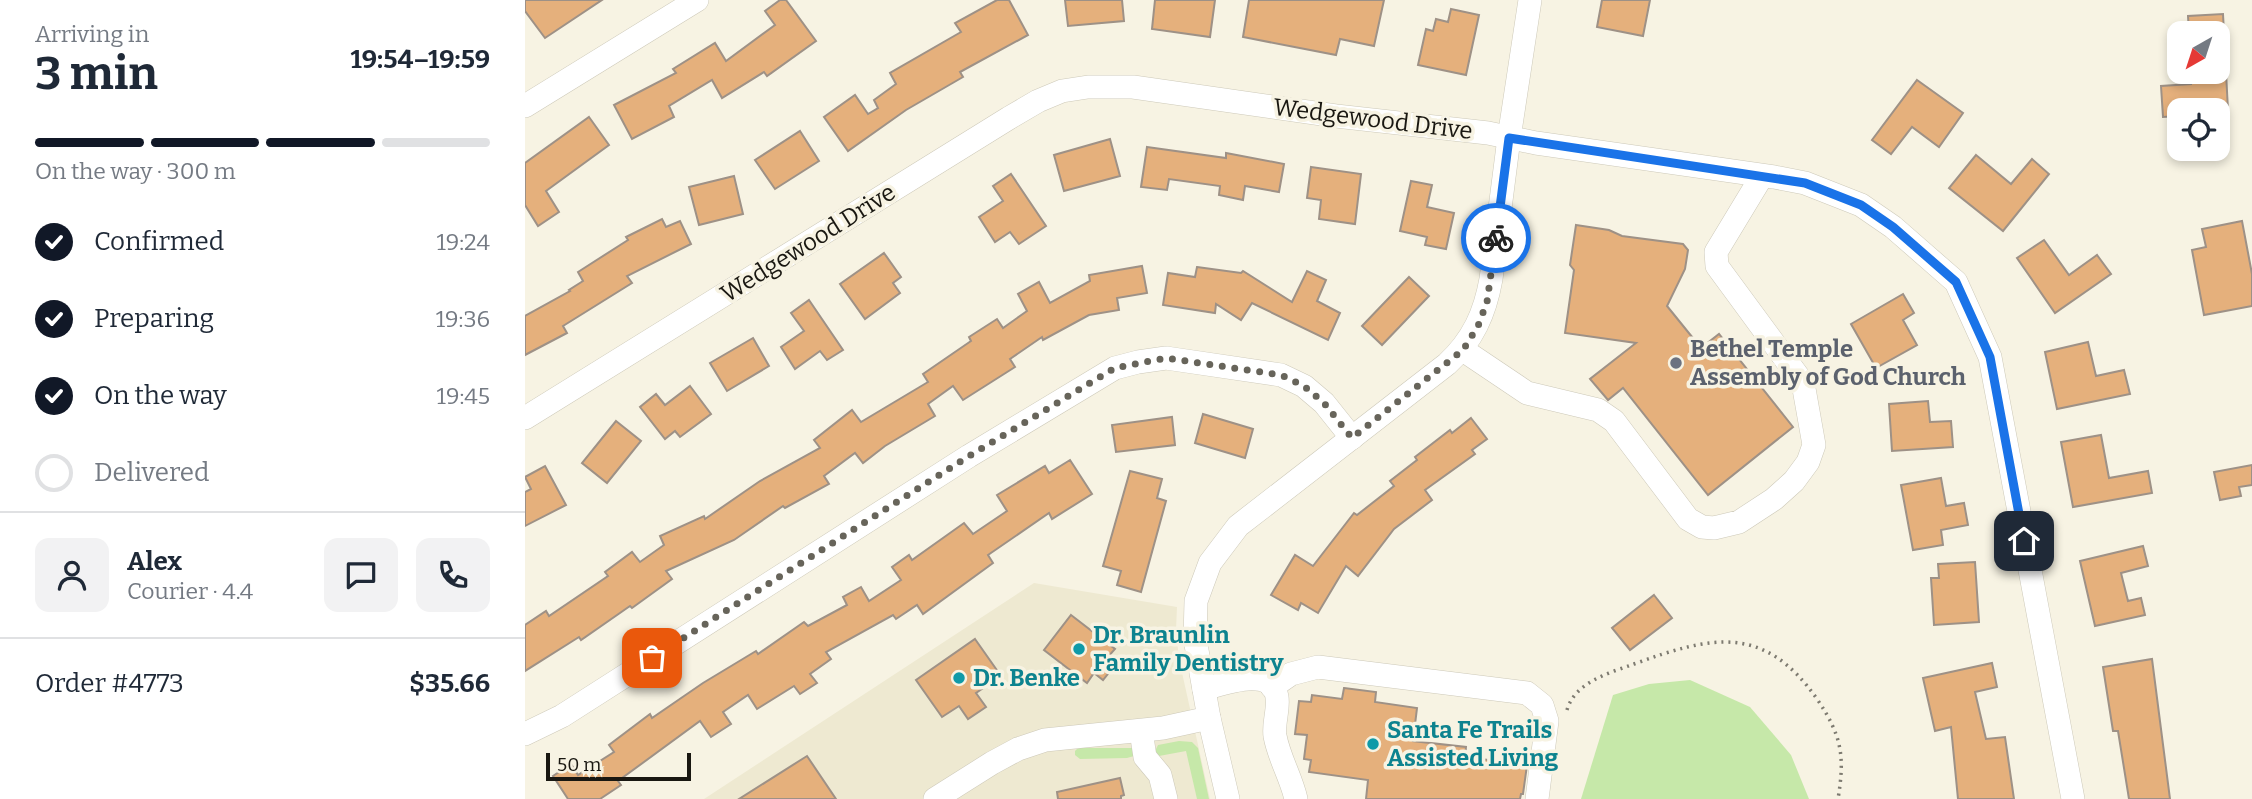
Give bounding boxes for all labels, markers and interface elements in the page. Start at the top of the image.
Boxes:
text: Arriving in [35,20,149,48]
north arrow [2167,21,2229,84]
map controls [2167,21,2230,161]
text: 19:54–19:59 [351,44,490,75]
text: 3 min [35,46,158,101]
street label: Wedgewood Drive [1272,93,1474,145]
button: locate [2167,98,2230,161]
text: On the way · 300 m [35,157,236,185]
street label: Wedgewood Drive [716,178,900,308]
courier [1461,203,1531,273]
icon: bike [1477,219,1515,257]
icon: check [35,223,73,261]
text: Confirmed [94,226,224,257]
text: 19:24 [436,228,490,256]
icon: check [35,300,73,338]
text: Preparing [94,303,214,334]
text: 19:36 [436,305,490,333]
place label: Bethel Temple Assembly of God Church [1690,335,1966,391]
marker: Bethel Temple Assembly of God Church [1668,355,1684,371]
icon: check [35,377,73,415]
text: On the way [94,380,227,411]
text: 19:45 [437,382,490,410]
text: Delivered [94,457,209,488]
pin [1994,511,2054,571]
icon: home [2005,522,2043,560]
button: person [35,538,109,612]
button: chat [324,538,398,612]
button: phone [416,538,490,612]
text: Alex [127,546,182,577]
text: Courier · 4.4 [127,577,253,605]
place label: Dr. Braunlin Family Dentistry [1093,621,1284,677]
pin [622,628,682,688]
icon: bag [633,639,671,677]
marker: Dr. Braunlin Family Dentistry [1071,641,1087,657]
place label: Dr. Benke [973,664,1080,692]
text: Order #4773 [35,668,184,699]
text: $35.66 [409,668,490,699]
marker: Dr. Benke [951,670,967,686]
place label: Santa Fe Trails Assisted Living [1387,716,1559,772]
marker: Santa Fe Trails Assisted Living [1365,736,1381,752]
scale bar [546,750,691,782]
text: 50 m [557,753,601,776]

